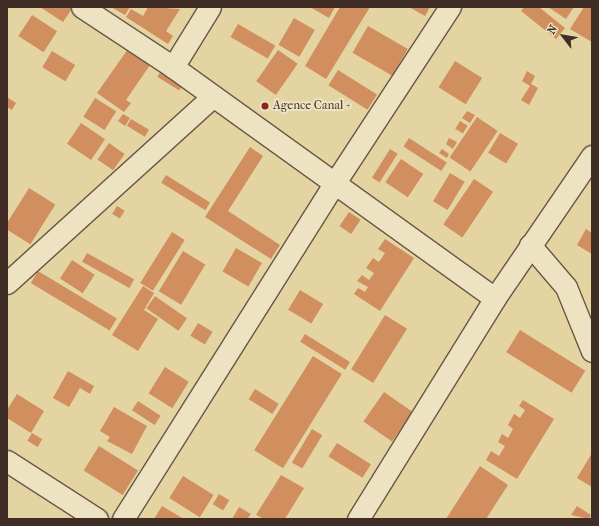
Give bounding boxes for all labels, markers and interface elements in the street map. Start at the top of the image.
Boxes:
north arrow [543,16,583,56]
text: N [545,23,560,36]
place label: Agence Canal + [273,99,351,113]
marker: Agence Canal + [260,101,270,111]

